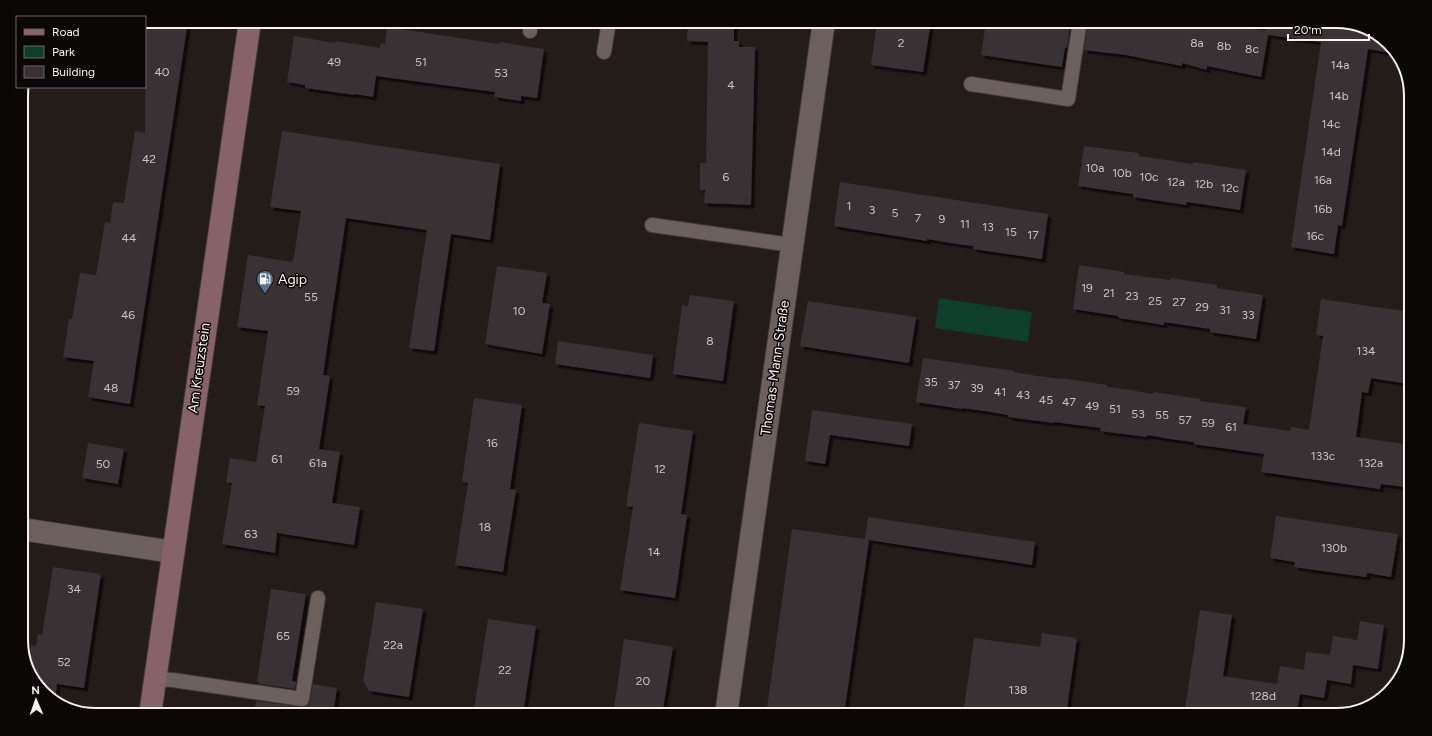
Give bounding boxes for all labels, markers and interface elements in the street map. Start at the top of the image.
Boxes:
legend [16,16,146,88]
scale bar [1288,16,1369,42]
text: 20 m [1294,23,1322,37]
text: Road [52,25,80,39]
house number: 2 [898,36,904,50]
house number: 8a [1190,36,1204,50]
house number: 8b [1217,39,1231,53]
house number: 8c [1245,42,1259,56]
text: Park [52,45,75,59]
house number: 49 [327,55,341,69]
house number: 51 [415,55,427,69]
house number: 14a [1331,58,1349,72]
text: Building [52,65,95,79]
house number: 40 [154,65,170,79]
house number: 53 [494,66,508,80]
house number: 4 [727,78,735,92]
house number: 14b [1329,89,1349,103]
house number: 14c [1322,117,1341,131]
house number: 14d [1321,145,1341,159]
house number: 42 [142,152,156,166]
house number: 10a [1086,161,1104,175]
house number: 10b [1112,166,1132,180]
house number: 6 [723,170,730,184]
house number: 10c [1139,170,1159,184]
house number: 16a [1314,173,1332,187]
house number: 12a [1167,175,1185,189]
house number: 12b [1195,177,1213,191]
house number: 12c [1221,181,1240,195]
house number: 1 [847,199,851,213]
house number: 16b [1314,202,1332,216]
house number: 3 [869,203,875,217]
house number: 5 [892,206,899,220]
house number: 7 [915,211,922,225]
house number: 9 [939,212,946,226]
house number: 11 [960,217,970,231]
house number: 13 [982,220,994,234]
house number: 15 [1005,225,1017,239]
house number: 17 [1027,228,1039,242]
house number: 16c [1306,229,1325,243]
house number: 44 [122,231,137,245]
fuel station icon: Agip [255,269,275,294]
place label: Agip [278,271,307,288]
house number: 19 [1081,281,1093,295]
house number: 21 [1103,286,1115,300]
house number: 23 [1125,289,1139,303]
house number: 55 [304,290,318,304]
house number: 25 [1148,294,1162,308]
house number: 27 [1172,295,1186,309]
street label: Thomas-Mann-Straße [757,299,793,437]
house number: 29 [1195,300,1209,314]
house number: 31 [1219,303,1231,317]
house number: 10 [513,304,526,318]
house number: 46 [121,308,135,322]
house number: 33 [1241,308,1255,322]
street label: Am Kreuzstein [184,322,214,414]
house number: 8 [706,334,714,348]
house number: 134 [1357,344,1376,358]
house number: 35 [924,375,938,389]
house number: 37 [948,378,961,392]
house number: 48 [104,381,118,395]
house number: 39 [970,381,984,395]
house number: 59 [286,384,300,398]
house number: 41 [994,385,1006,399]
house number: 43 [1016,388,1030,402]
house number: 45 [1039,393,1053,407]
house number: 47 [1062,395,1076,409]
house number: 49 [1085,399,1099,413]
house number: 51 [1109,402,1121,416]
house number: 53 [1131,407,1145,421]
house number: 55 [1155,408,1169,422]
house number: 57 [1178,413,1192,427]
house number: 59 [1201,416,1215,430]
house number: 61 [1225,420,1237,434]
house number: 16 [486,436,498,450]
house number: 133c [1311,449,1336,463]
house number: 61 [271,452,283,466]
house number: 61a [309,456,327,470]
house number: 132a [1359,456,1383,470]
house number: 50 [96,457,111,471]
house number: 12 [654,462,666,476]
house number: 18 [479,520,491,534]
house number: 63 [244,527,258,541]
house number: 130b [1321,541,1347,555]
house number: 14 [648,545,661,559]
house number: 34 [67,582,82,596]
house number: 65 [276,629,290,643]
house number: 22a [383,638,403,652]
house number: 52 [57,655,71,669]
house number: 22 [498,663,512,677]
house number: 20 [636,674,651,688]
north arrow [16,680,56,720]
house number: 138 [1009,683,1027,697]
text: N [31,684,40,697]
house number: 128d [1250,689,1276,703]

